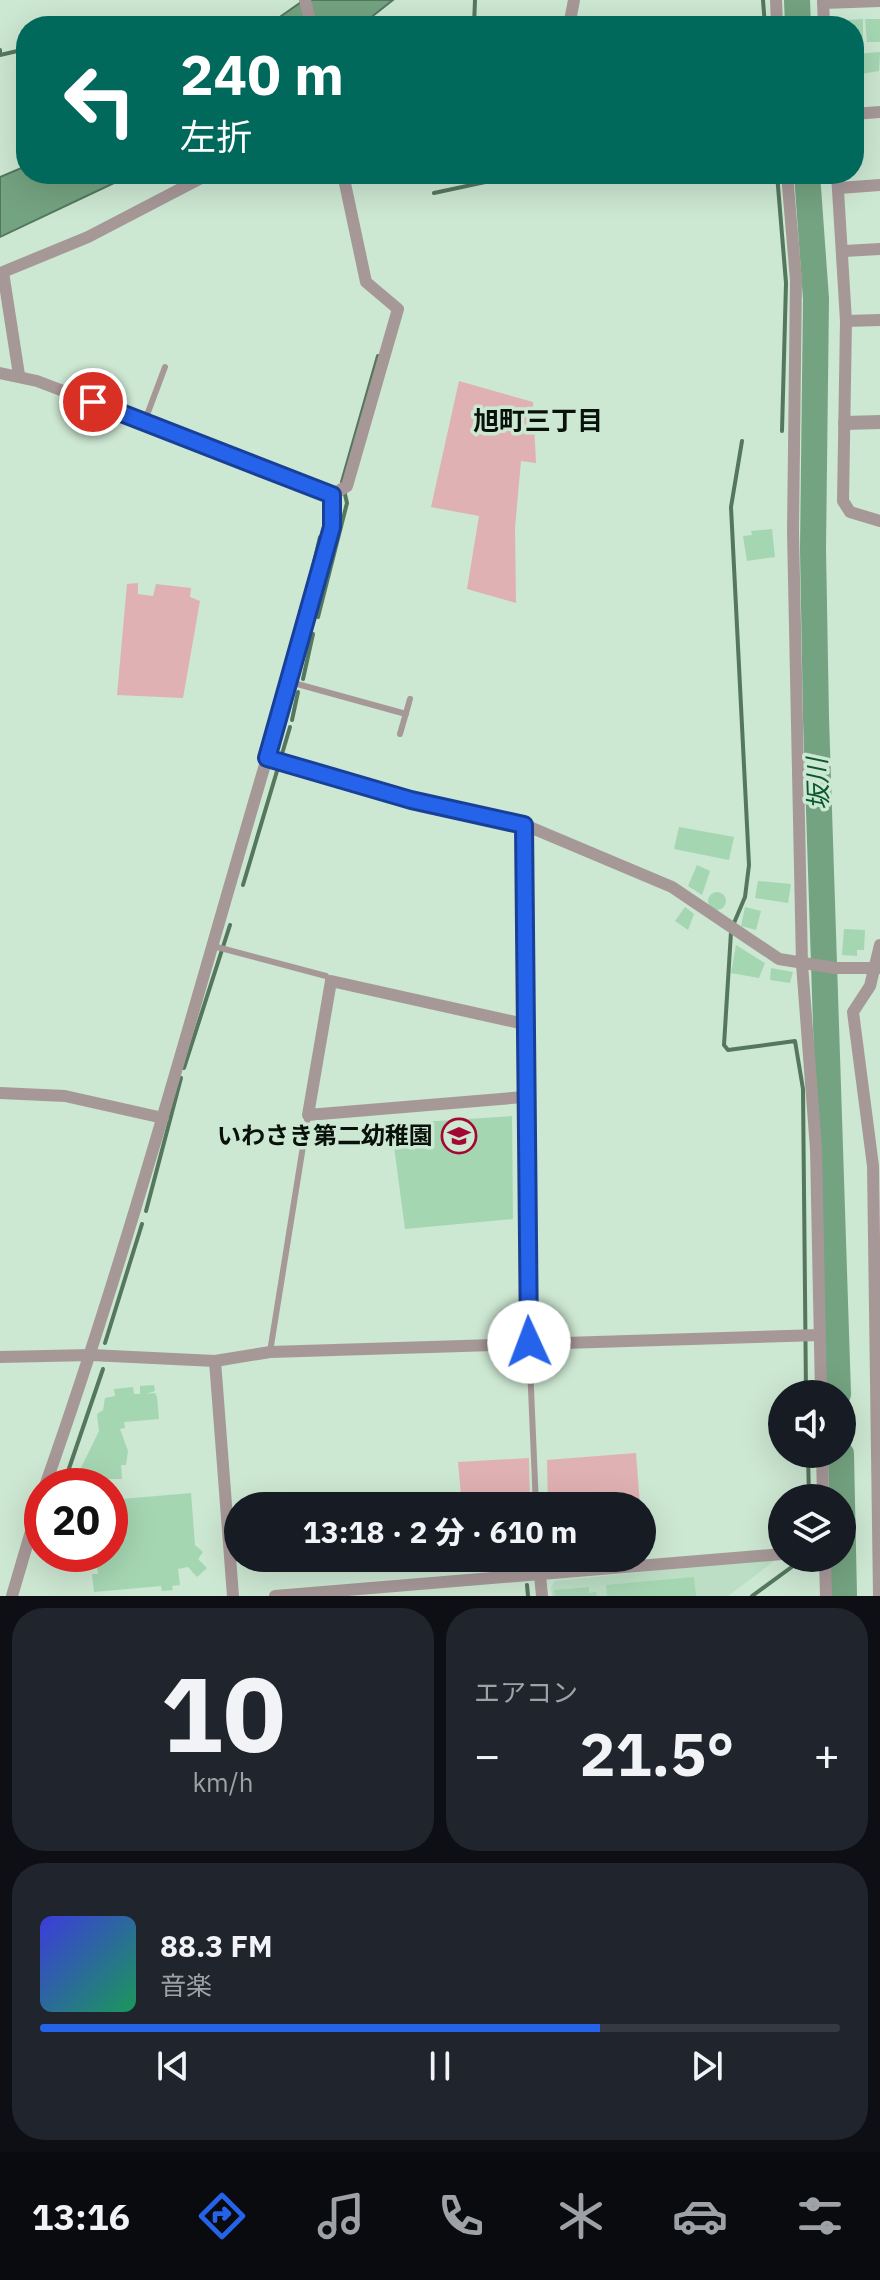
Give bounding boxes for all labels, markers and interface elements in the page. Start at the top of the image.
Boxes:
text: 240 m [180,38,344,110]
icon: left [48,48,152,152]
text: 左折 [180,113,252,160]
pin [59,368,127,436]
icon: arrive [71,380,115,424]
district label: 旭町三丁目 [473,403,603,437]
water label: 坂川 [799,754,835,811]
school or university icon: いわさき第二幼稚園 [440,1117,478,1155]
place label: いわさき第二幼稚園 [217,1119,433,1151]
position arrow [487,1300,571,1384]
map controls [768,1380,856,1572]
button: sound [768,1380,856,1468]
speed limit sign: 20 [24,1468,128,1572]
button: layers [768,1484,856,1572]
text: 13:18 · 2 分 · 610 m [303,1512,577,1551]
text: 10 [161,1645,285,1781]
text: エアコン [474,1675,578,1709]
text: 21.5° [580,1714,734,1793]
text: − [474,1726,500,1783]
text: + [814,1726,840,1783]
text: km/h [192,1765,254,1799]
text: 88.3 FM [160,1926,273,1965]
text: 音楽 [160,1968,212,2002]
icon: previous [151,2044,195,2088]
icon: pause [418,2044,462,2088]
icon: next [685,2044,729,2088]
icon: directions [194,2188,250,2244]
icon: music [313,2188,369,2244]
icon: phone [433,2188,489,2244]
icon: climate [553,2188,609,2244]
icon: car [672,2188,728,2244]
icon: filters [792,2188,848,2244]
text: 13:16 [32,2193,130,2240]

